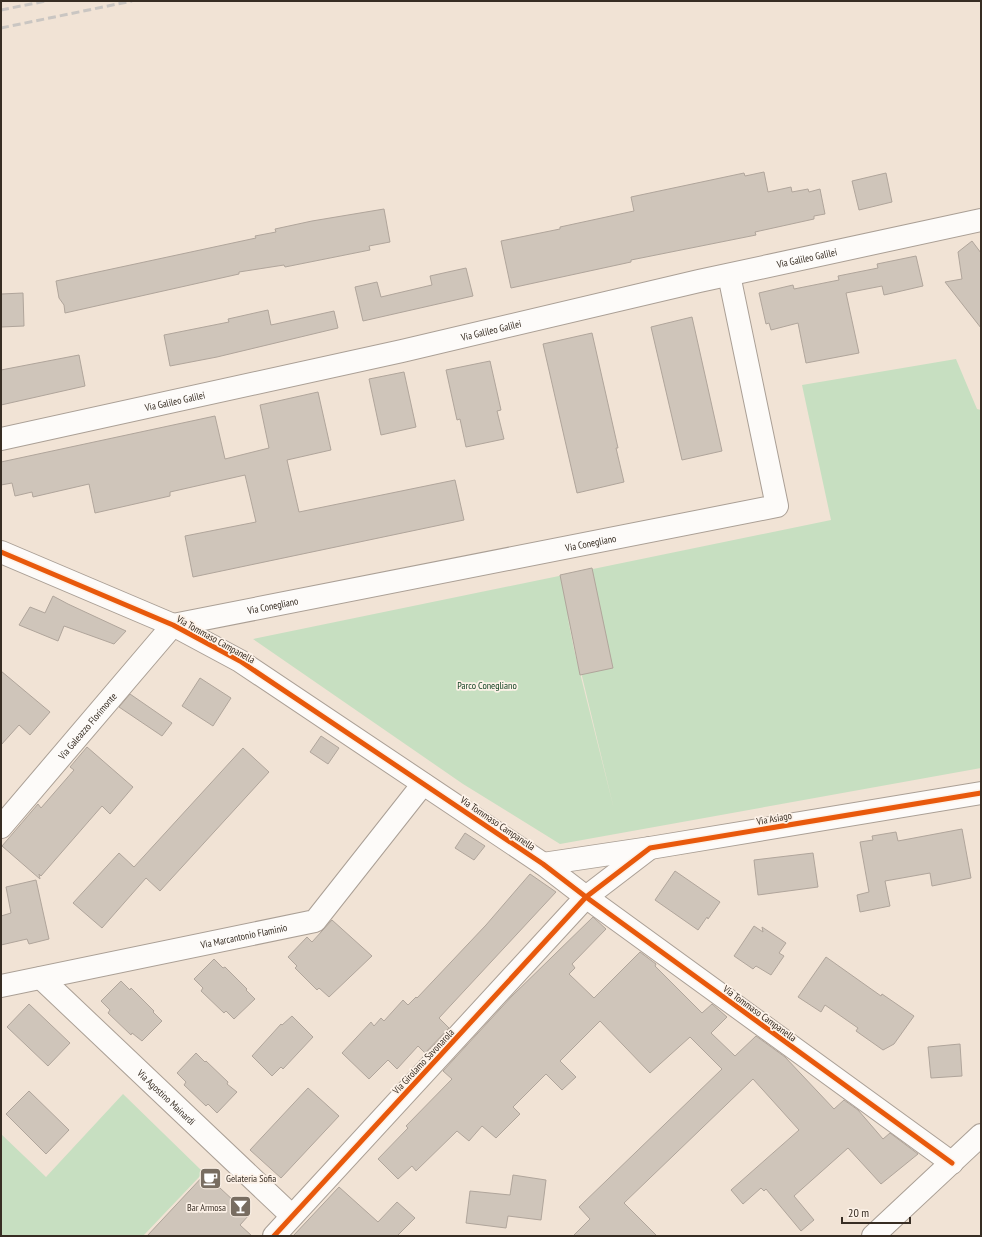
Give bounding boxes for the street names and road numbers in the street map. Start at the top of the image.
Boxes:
street label: Via Galileo Galilei [775,245,838,271]
street label: Via Galileo Galilei [459,317,522,344]
street label: Via Galileo Galilei [143,388,206,414]
street label: Via Conegliano [563,532,617,555]
street label: Via Conegliano [245,594,299,617]
street label: Via Tommaso Campanella [173,612,257,666]
street label: Via Galeazzo Florimonte [55,690,120,763]
street label: Via Tommaso Campanella [457,793,538,853]
street label: Via Asiago [754,809,793,828]
street label: Via Marcantonio Flaminio [199,921,288,952]
street label: Via Tommaso Campanella [720,982,799,1044]
street label: Via Girolamo Savonarola [389,1026,457,1097]
street label: Via Agostino Mainardi [134,1066,198,1128]

